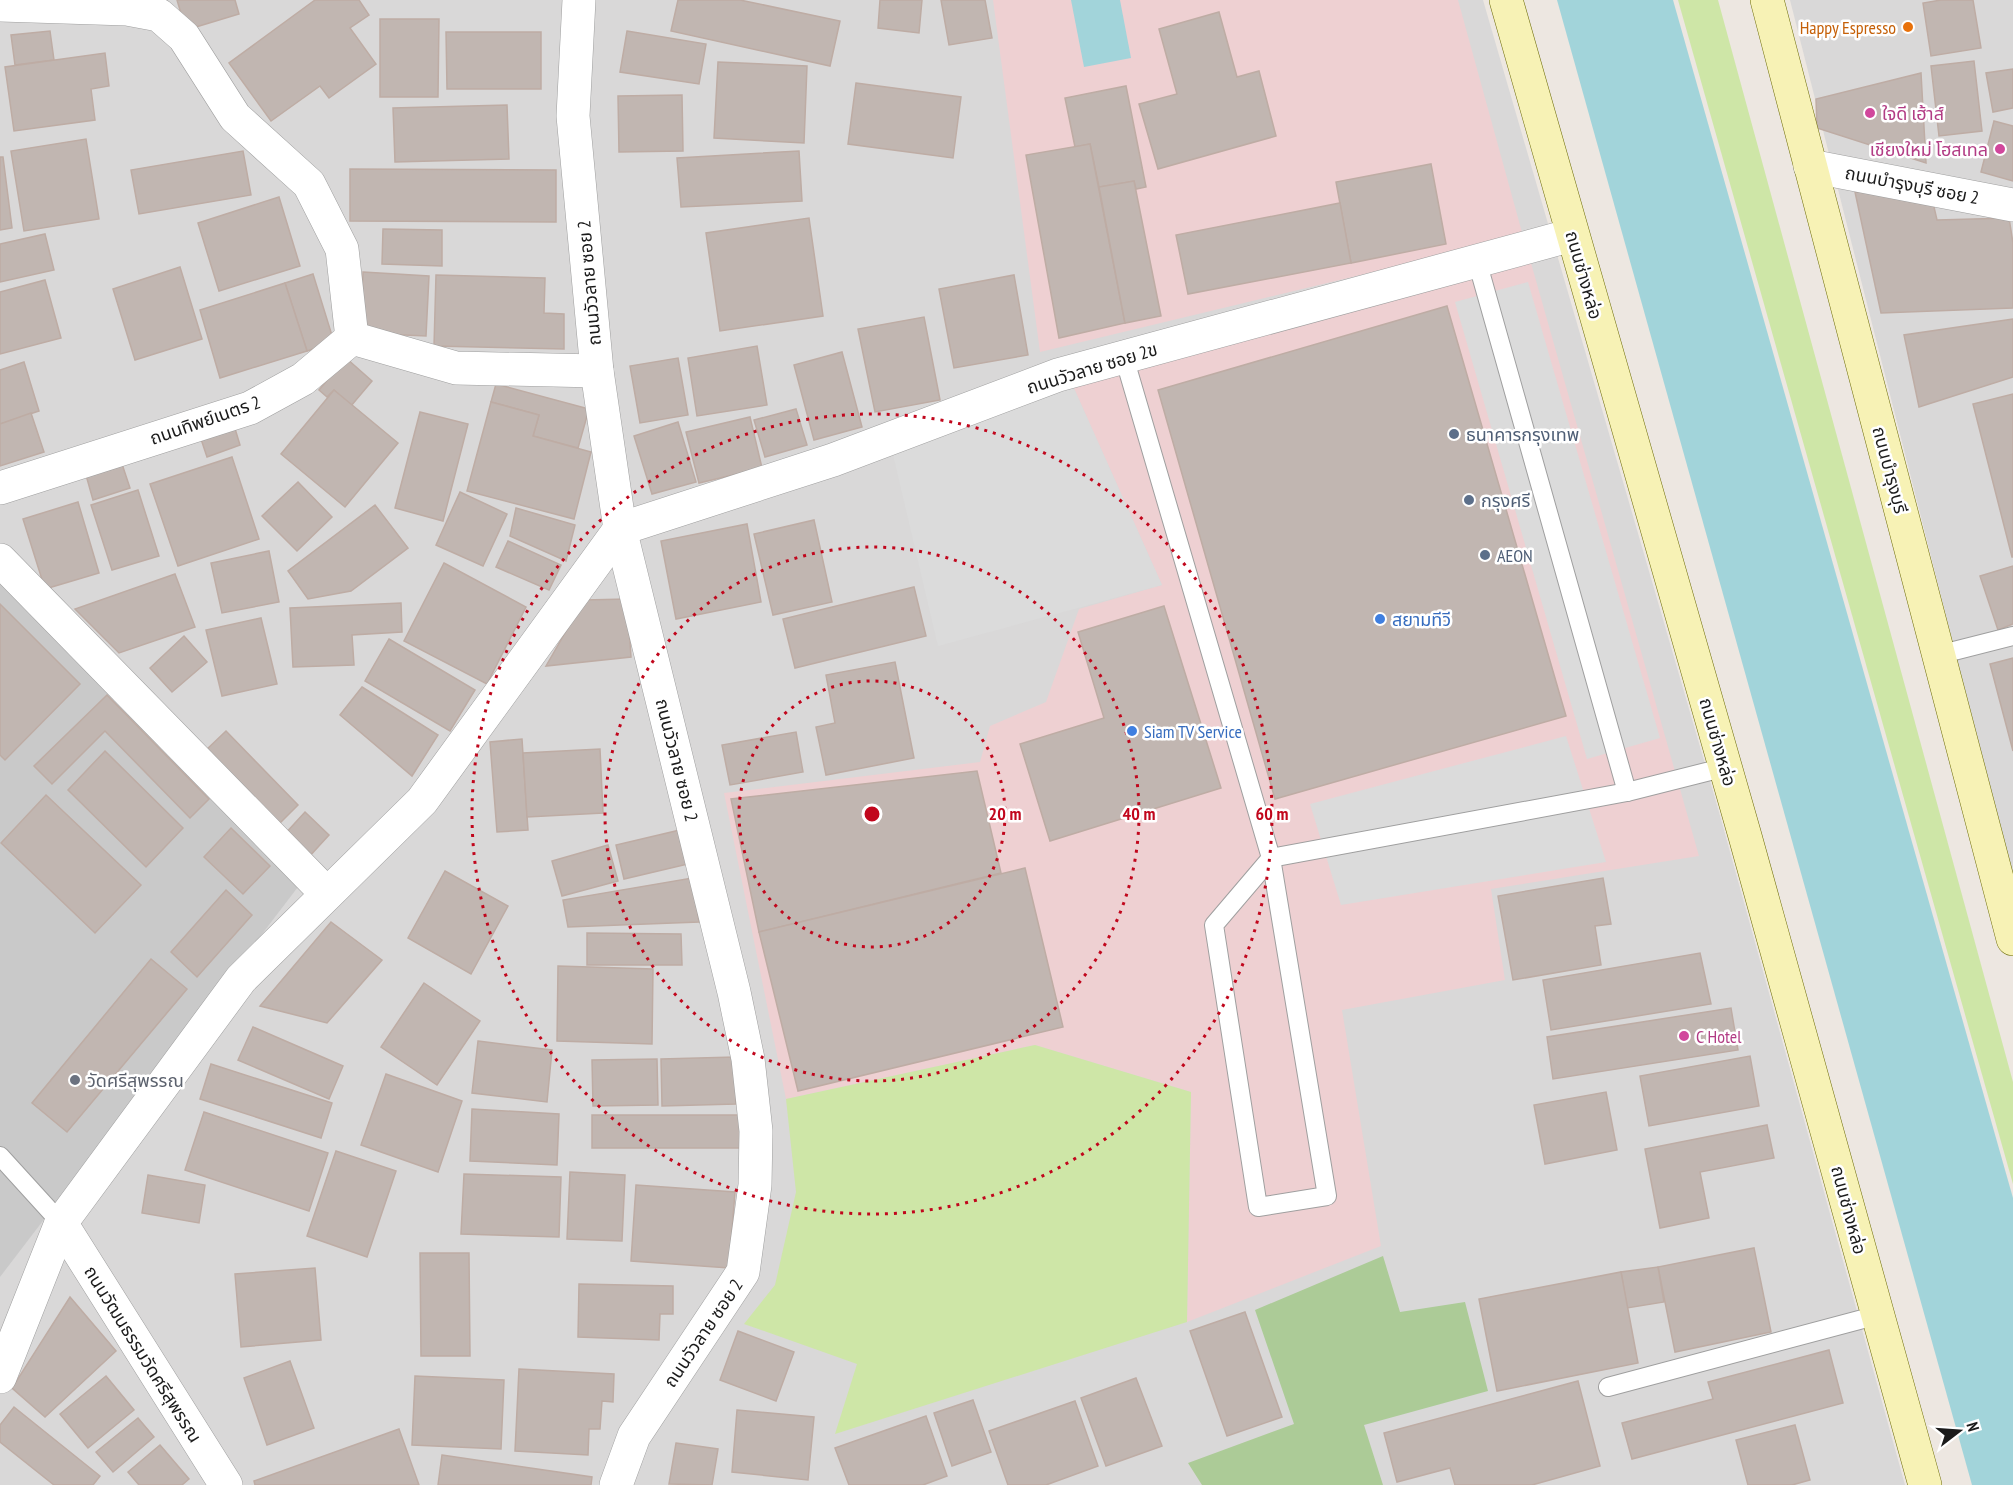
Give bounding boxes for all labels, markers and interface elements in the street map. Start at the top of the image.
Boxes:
place label: Happy Espresso [1800,16,1896,39]
marker: Happy Espresso [1901,20,1915,34]
place label: ใจดี เฮ้าส์ [1882,102,1944,125]
marker: ใจดี เฮ้าส์ [1863,106,1877,120]
place label: เชียงใหม่ โฮสเทล [1870,138,1988,161]
marker: เชียงใหม่ โฮสเทล [1993,142,2007,156]
street label: ถนนบำรุงบุรี ซอย 2 [1843,161,1981,209]
street label: ถนนวัวลาย ซอย 2 [572,219,606,347]
street label: ถนนช่างหล่อ [1560,228,1608,322]
street label: ถนนวัวลาย ซอย 2ข [1024,337,1160,399]
street label: ถนนทิพย์เนตร 2 [147,390,263,450]
place label: ธนาคารกรุงเทพ [1466,423,1579,446]
street label: ถนนบำรุงบุรี [1867,424,1913,516]
marker: ธนาคารกรุงเทพ [1447,427,1461,441]
place label: กรุงศรี [1481,489,1531,512]
marker: กรุงศรี [1462,493,1476,507]
place label: AEON [1497,544,1533,567]
marker: AEON [1478,548,1492,562]
place label: สยามทีวี [1392,608,1451,631]
marker: สยามทีวี [1373,612,1387,626]
street label: ถนนช่างหล่อ [1694,695,1742,789]
street label: ถนนวัวลาย ซอย 2 [651,696,703,824]
place label: Siam TV Service [1144,720,1242,743]
marker: Siam TV Service [1125,724,1139,738]
text: 20 m [989,802,1021,825]
text: 40 m [1123,802,1155,825]
text: 60 m [1256,802,1288,825]
centre of rings [862,804,882,824]
place label: C Hotel [1696,1025,1742,1048]
marker: C Hotel [1677,1029,1691,1043]
place label: วัดศรีสุพรรณ [87,1069,184,1092]
marker: วัดศรีสุพรรณ [68,1073,82,1087]
street label: ถนนช่างหล่อ [1826,1163,1872,1257]
street label: ถนนวัฒนธรรมวัดศรีสุพรรณ [79,1261,207,1447]
street label: ถนนวัวลาย ซอย 2 [658,1274,748,1392]
north arrow [1929,1401,1989,1461]
text: N [1963,1420,1984,1434]

